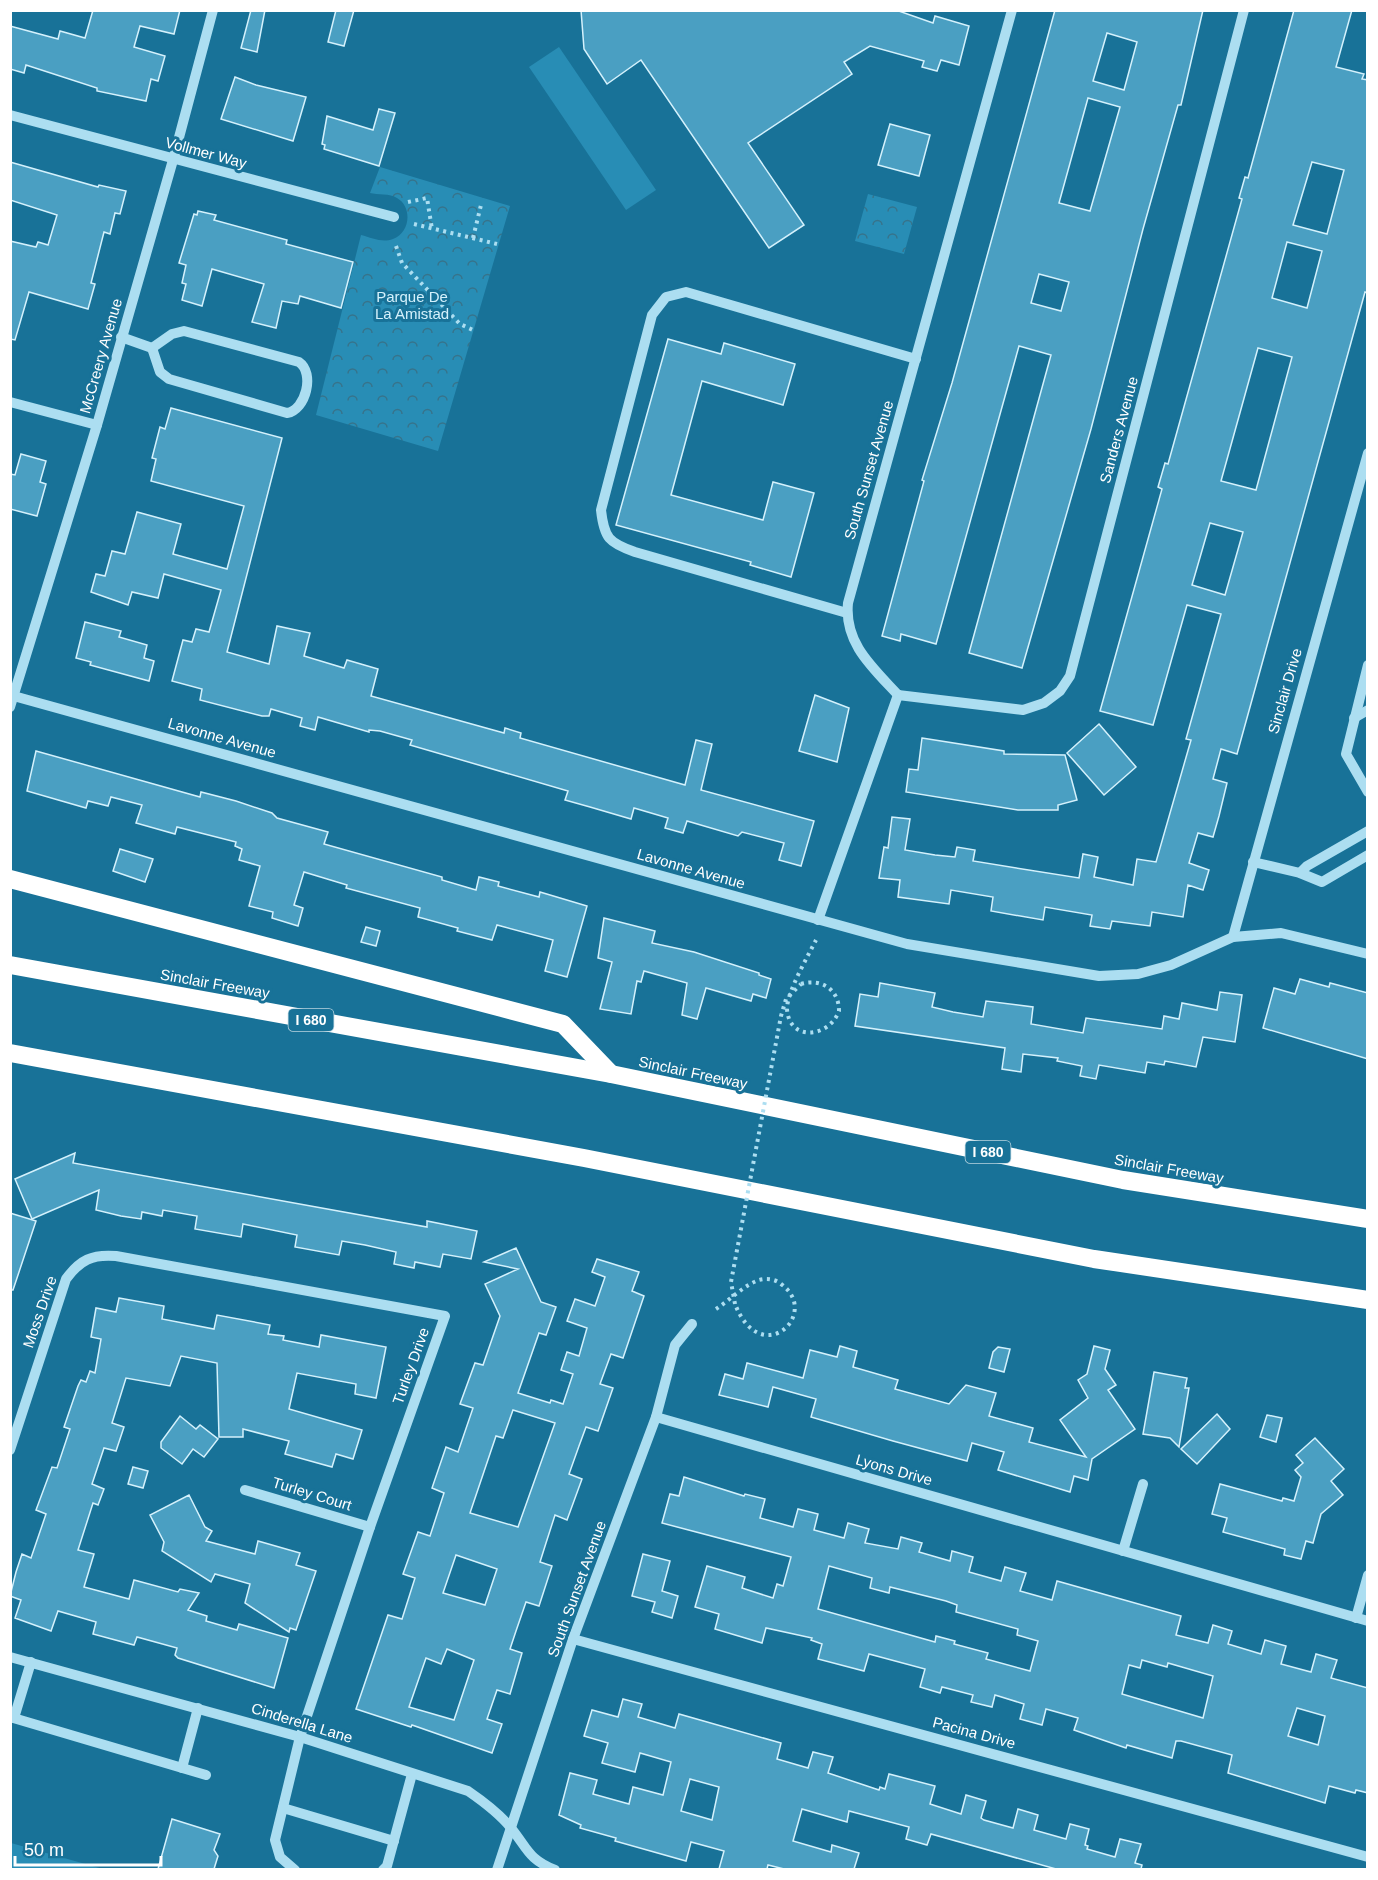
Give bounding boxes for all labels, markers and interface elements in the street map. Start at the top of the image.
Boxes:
street label: Vollmer Way [164,133,249,172]
park label: Parque De La Amistad [375,288,449,322]
street label: McCreery Avenue [76,296,125,415]
street label: Sanders Avenue [1096,375,1141,485]
street label: South Sunset Avenue [841,398,897,541]
street label: Sinclair Drive [1264,646,1305,736]
street label: Lavonne Avenue [166,714,278,761]
street label: Lavonne Avenue [635,845,747,892]
street label: Sinclair Freeway [159,966,272,1002]
road number: I 680 [288,1009,334,1031]
street label: Sinclair Freeway [637,1053,750,1092]
road number: I 680 [966,1141,1010,1163]
street label: Sinclair Freeway [1113,1151,1226,1187]
street label: Moss Drive [19,1274,60,1350]
street label: Turley Drive [389,1325,432,1406]
street label: Lyons Drive [854,1451,934,1489]
street label: Turley Court [270,1473,355,1514]
street label: South Sunset Avenue [544,1518,609,1659]
street label: Cinderella Lane [249,1699,355,1746]
street label: Pacina Drive [931,1713,1017,1752]
scale bar [15,1829,160,1867]
text: 50 m [24,1840,64,1860]

